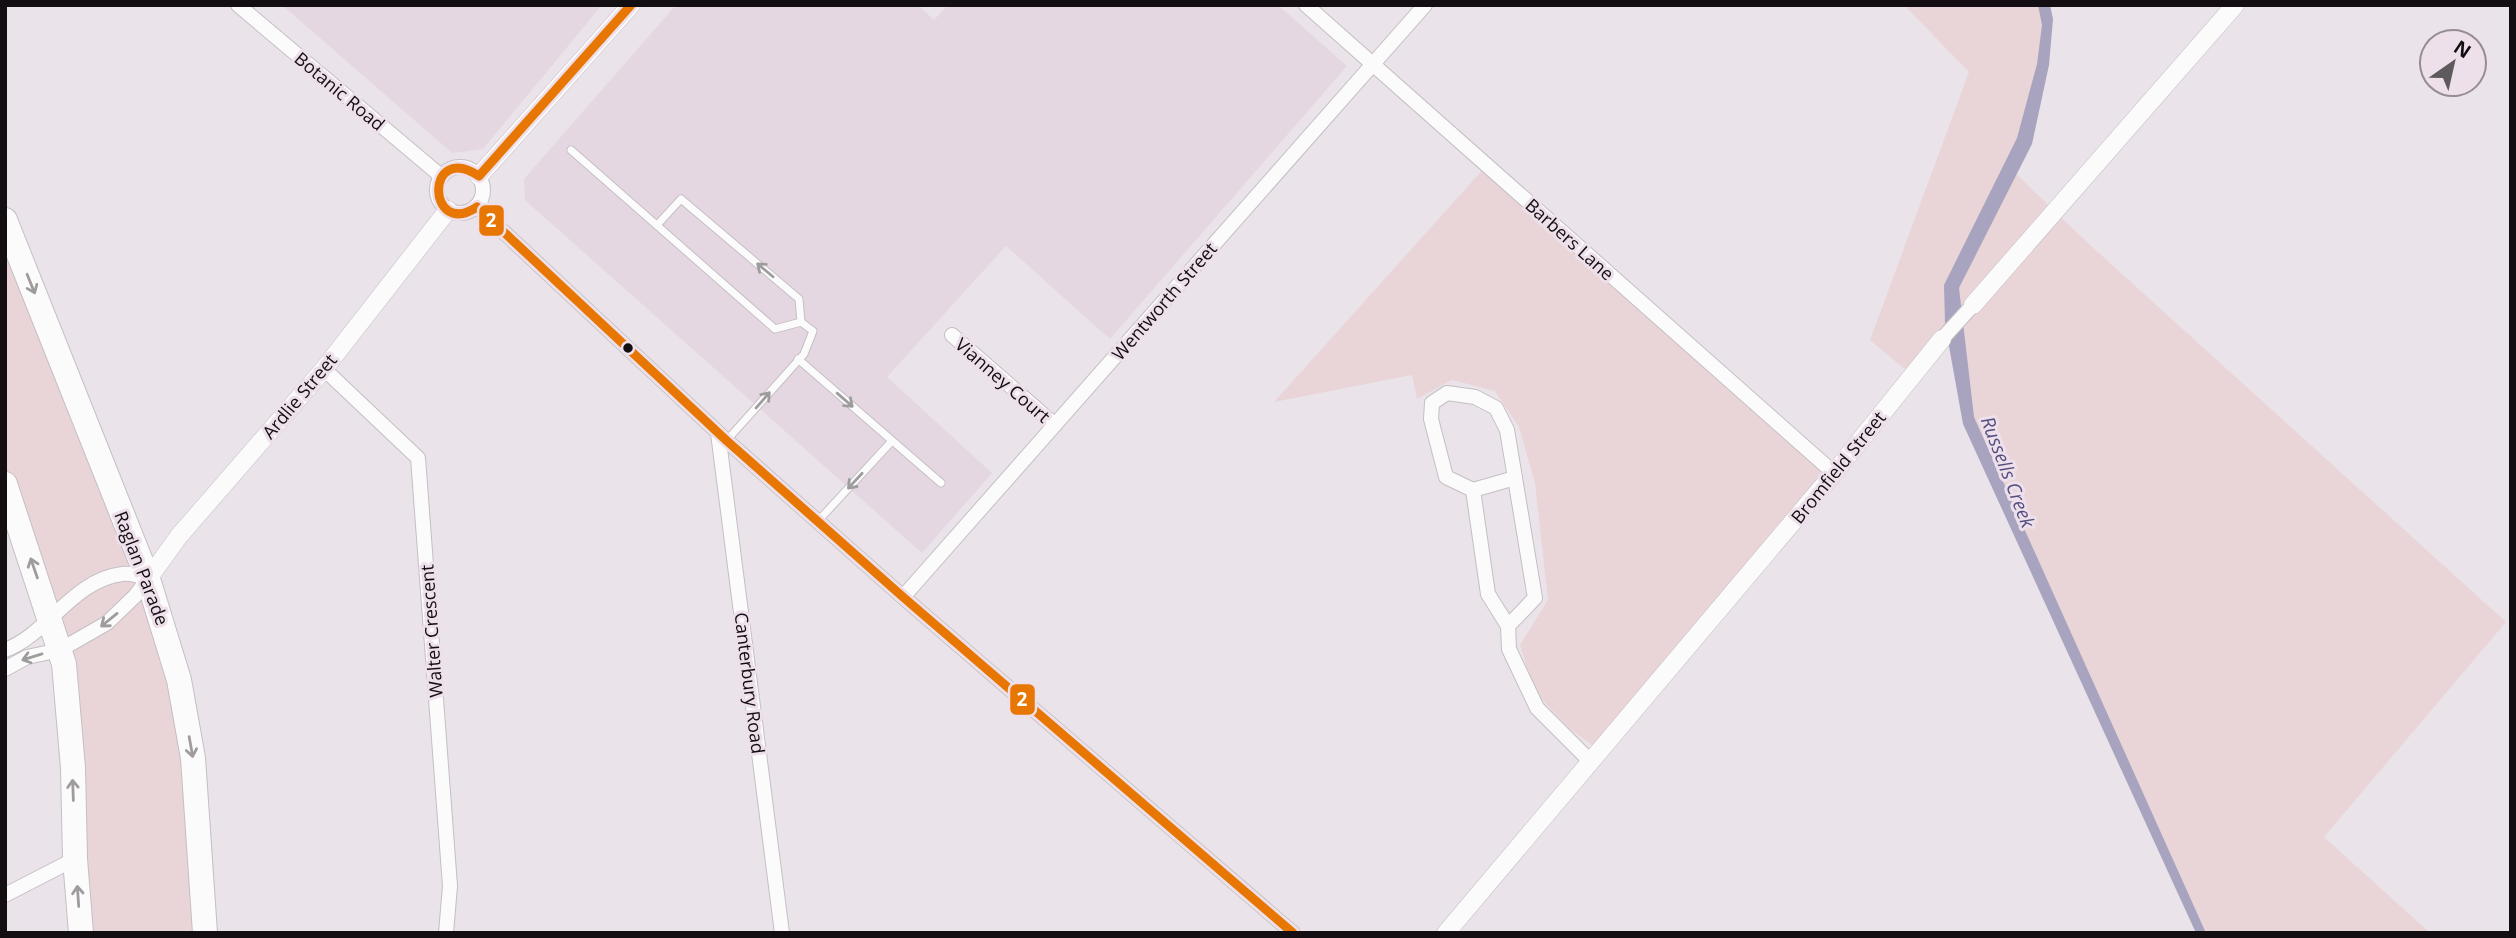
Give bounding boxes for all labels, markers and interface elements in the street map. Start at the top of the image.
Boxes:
north arrow [2418,28,2488,98]
text: N [2449,34,2476,64]
street label: Botanic Road [290,46,390,136]
street label: Barbers Lane [1521,193,1619,285]
line badge: 2 [478,204,505,237]
text: 2 [486,207,497,233]
street label: Wentworth Street [1106,237,1222,365]
one-way arrow [756,262,774,278]
one-way arrow [25,272,38,294]
street label: Vianney Court [951,332,1055,428]
unlabelled marker [621,341,635,355]
street label: Ardlie Street [256,348,342,444]
one-way arrow [755,392,771,410]
one-way arrow [836,392,854,408]
street label: Bromfield Street [1785,406,1891,528]
water label: Russells Creek [1975,413,2041,532]
one-way arrow [847,472,863,490]
street label: Raglan Parade [109,507,175,629]
one-way arrow [26,557,39,579]
street label: Walter Crescent [414,564,448,698]
street label: Canterbury Road [729,611,771,755]
one-way arrow [100,612,118,628]
one-way arrow [21,652,43,665]
line badge: 2 [1009,683,1036,716]
text: 2 [1017,686,1028,712]
one-way arrow [185,735,198,758]
one-way arrow [67,779,80,802]
one-way arrow [71,885,84,907]

